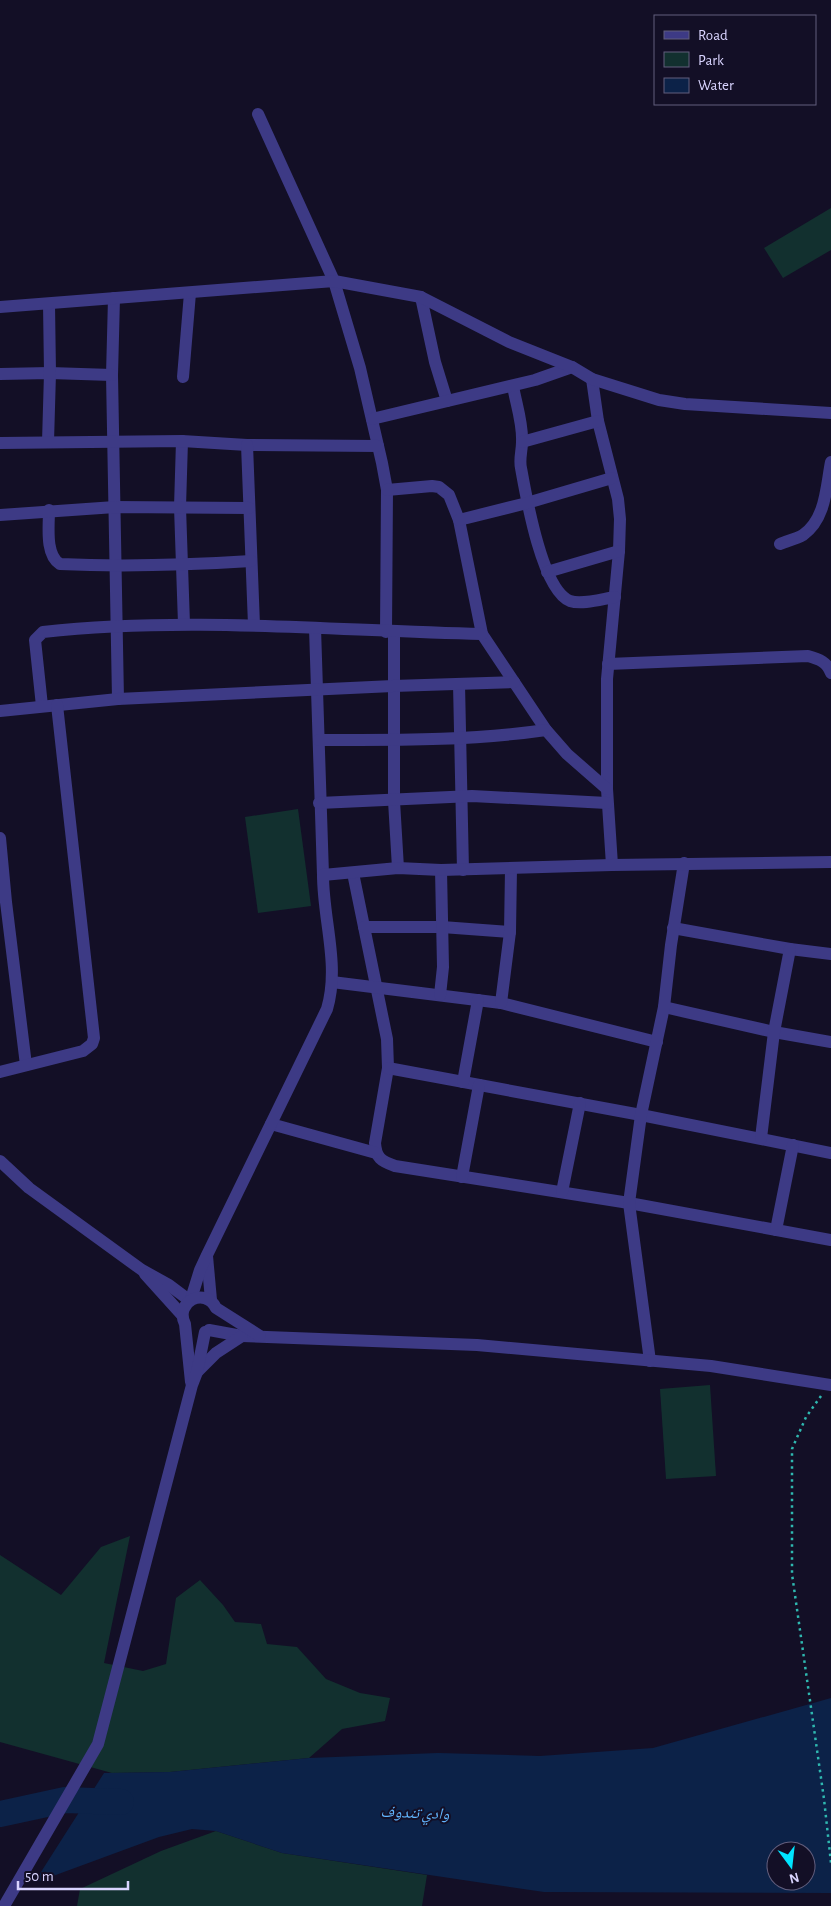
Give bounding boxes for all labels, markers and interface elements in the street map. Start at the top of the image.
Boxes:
legend [654,15,816,105]
text: Road [698,28,728,43]
text: Park [698,53,724,68]
text: Water [698,78,734,93]
water label: وادي تندوف [380,1804,450,1826]
north arrow [766,1841,816,1891]
scale bar [18,1858,128,1890]
text: 50 m [25,1869,54,1884]
text: N [788,1870,801,1886]

